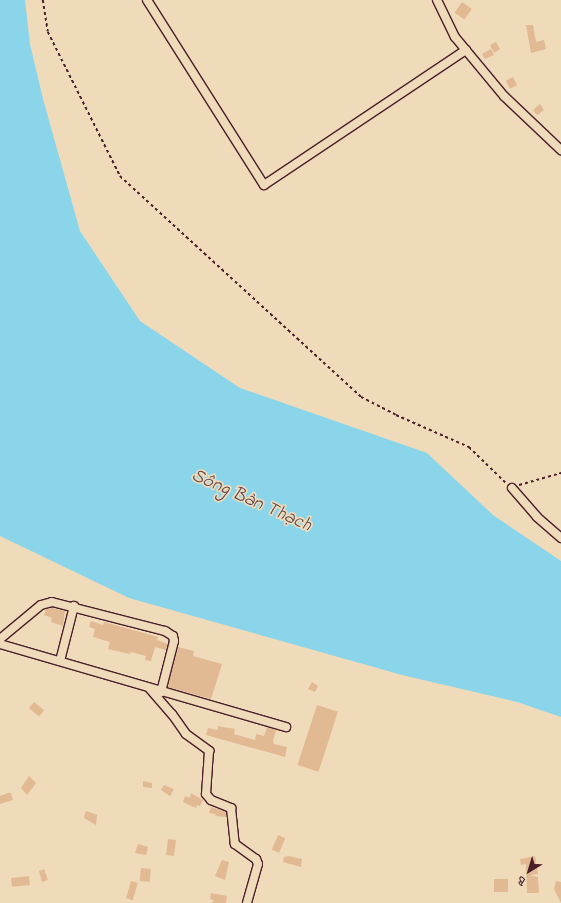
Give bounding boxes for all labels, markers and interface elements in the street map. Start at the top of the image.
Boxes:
water label: Sông Bàn Thạch [187,464,315,538]
north arrow [509,851,549,891]
text: B [514,872,529,889]

